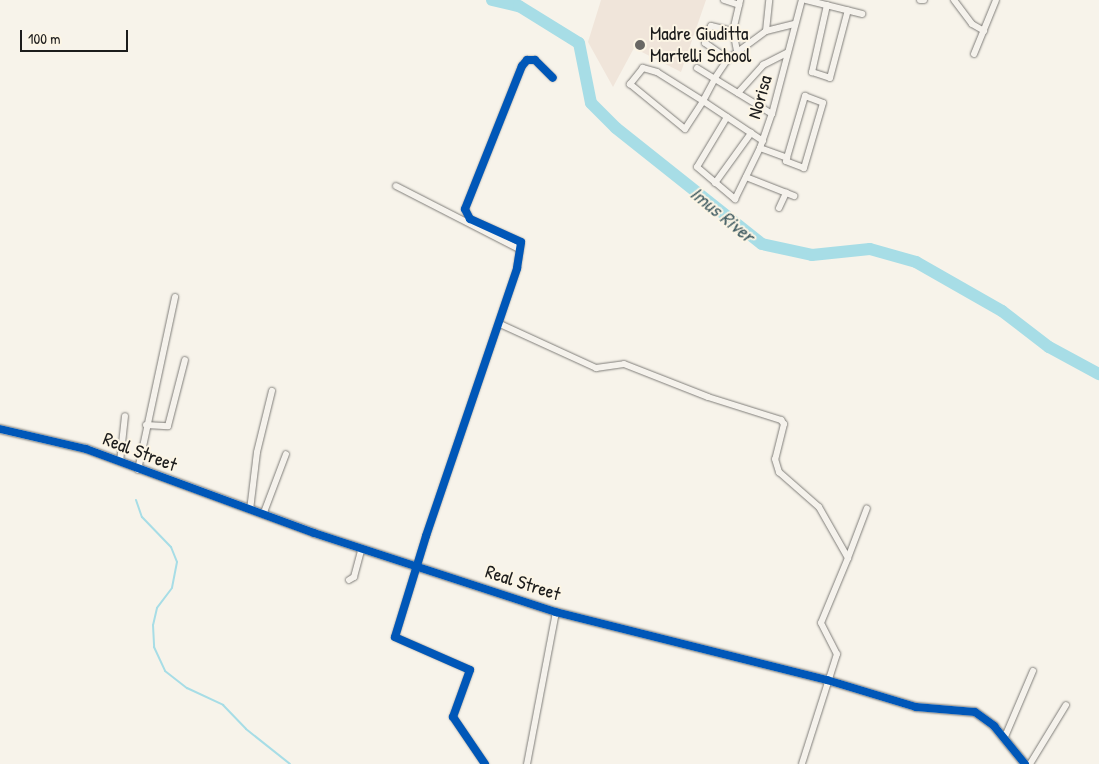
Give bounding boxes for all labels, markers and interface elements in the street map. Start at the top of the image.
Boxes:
scale bar [22,20,130,52]
place label: Madre Giuditta Martelli School [650,23,751,67]
text: 100 m [28,28,61,49]
marker: Madre Giuditta Martelli School [634,39,646,51]
street label: Norisa [743,73,777,121]
water label: Imus River [686,181,760,247]
street label: Real Street [100,428,180,476]
street label: Real Street [483,560,563,606]

